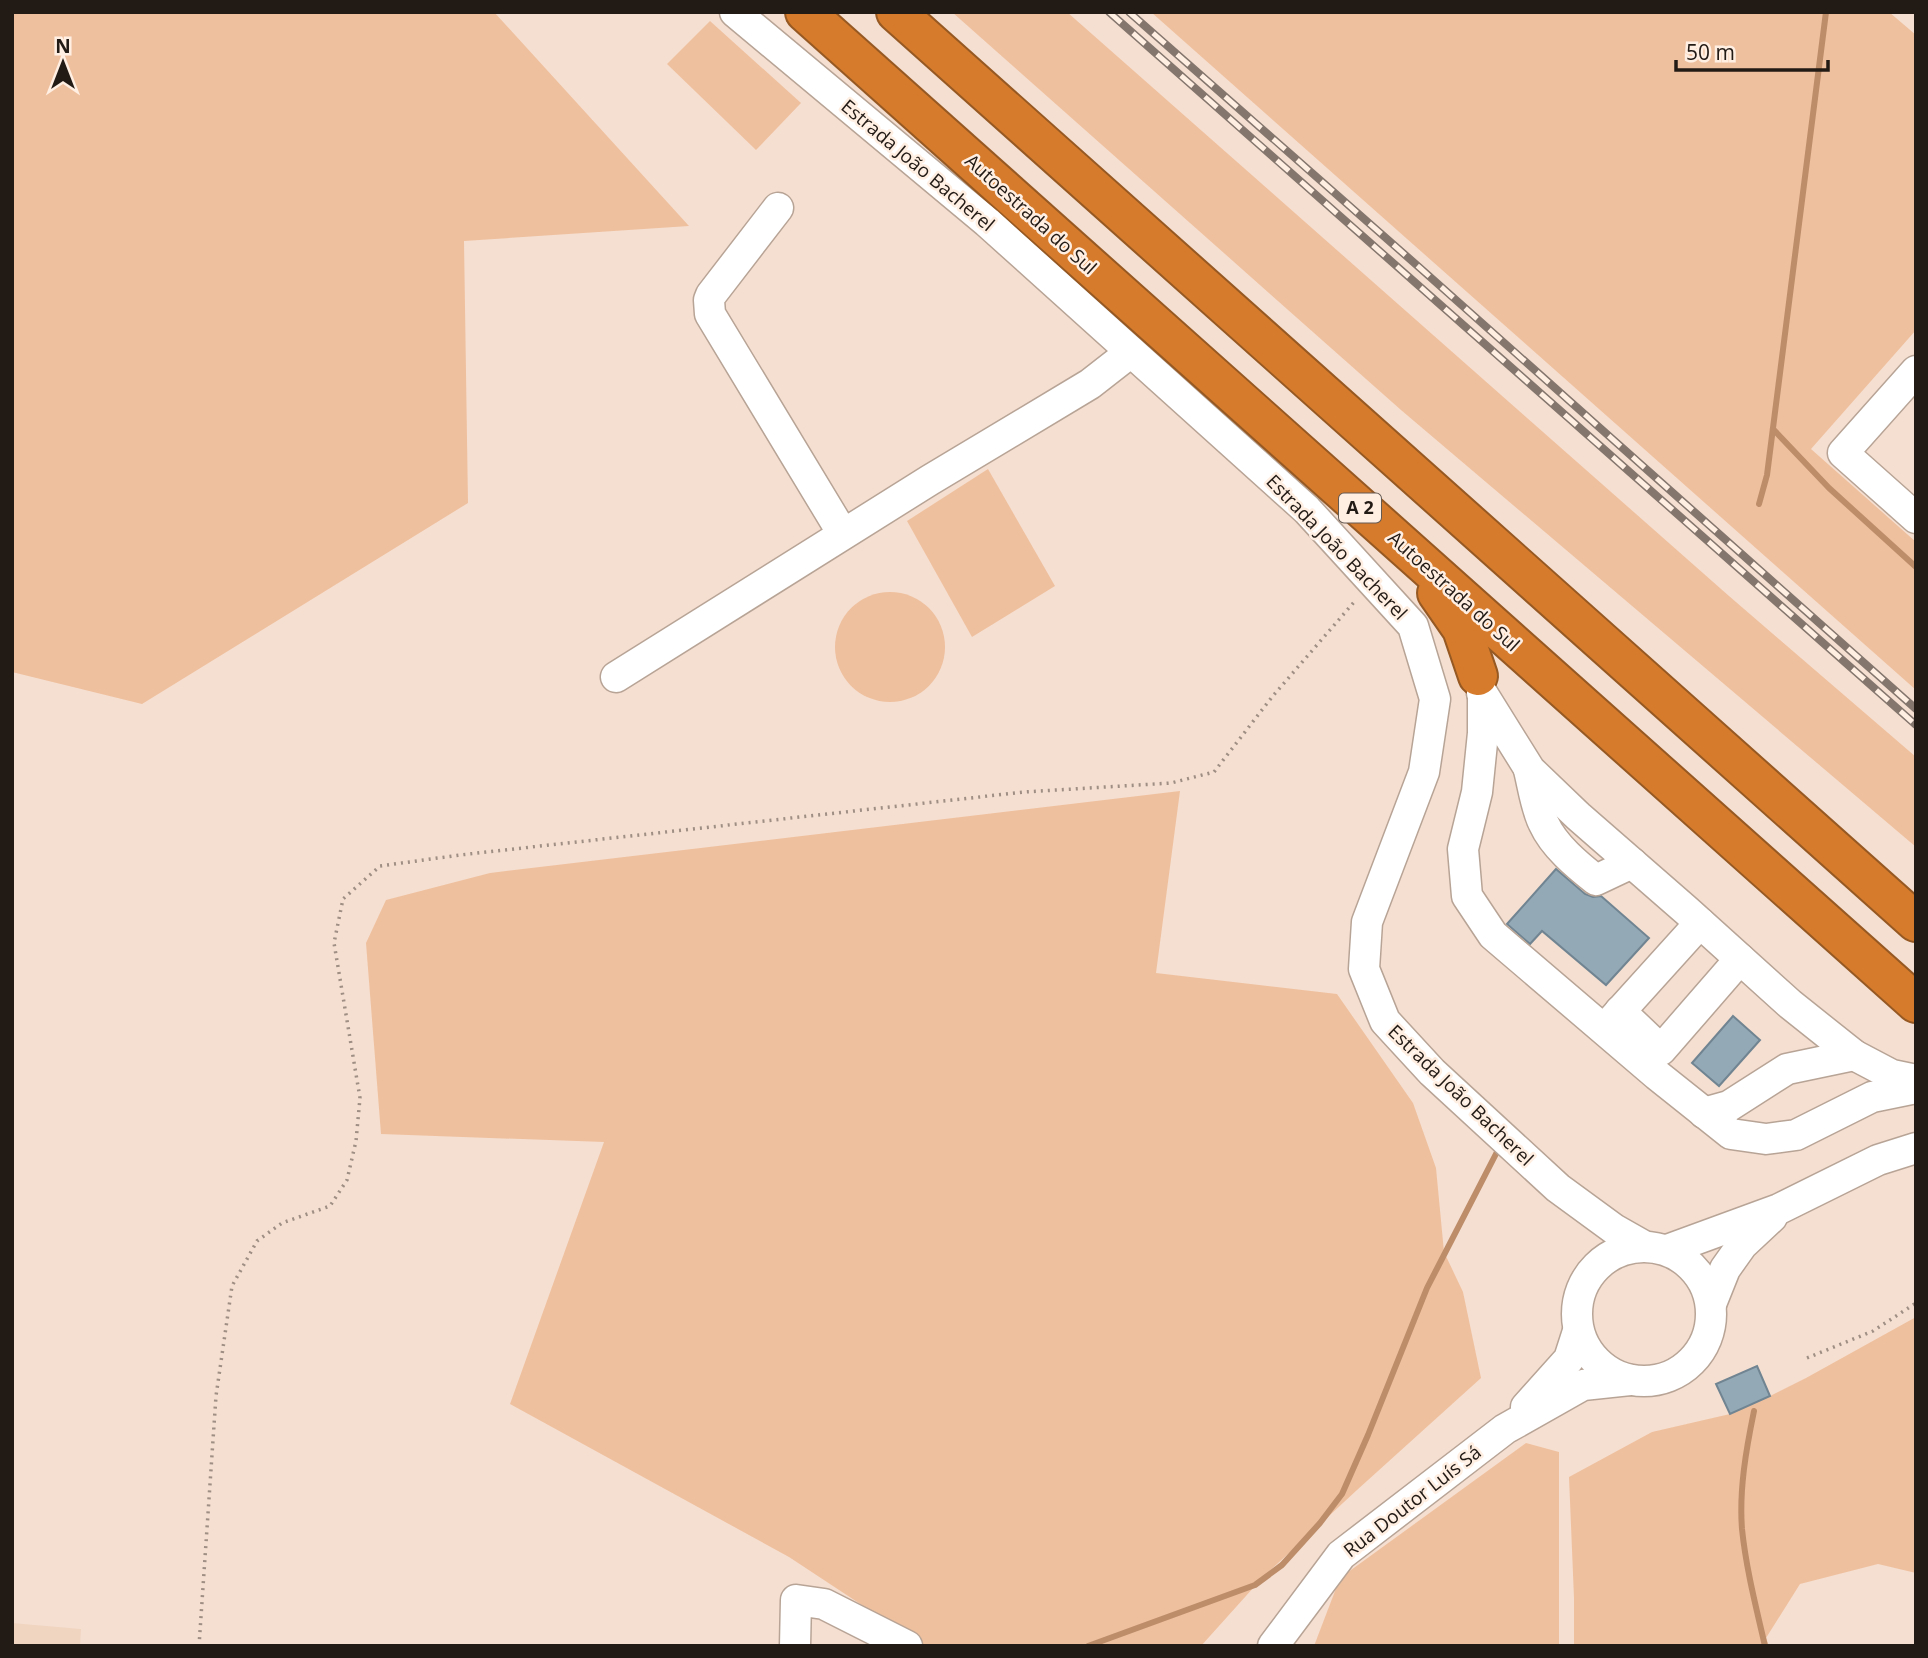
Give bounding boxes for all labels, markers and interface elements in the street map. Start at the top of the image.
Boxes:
north arrow [28,28,98,98]
scale bar [1676,28,1828,72]
text: N [55,33,71,59]
text: 50 m [1686,38,1735,66]
street label: Estrada João Bacherel [836,93,1000,237]
street label: Autoestrada do Sul [960,148,1102,280]
street label: Estrada João Bacherel [1261,469,1413,625]
road number: A 2 [1339,494,1381,522]
street label: Autoestrada do Sul [1383,525,1525,657]
street label: Estrada João Bacherel [1383,1019,1539,1171]
street label: Rua Doutor Luís Sá [1338,1439,1486,1563]

